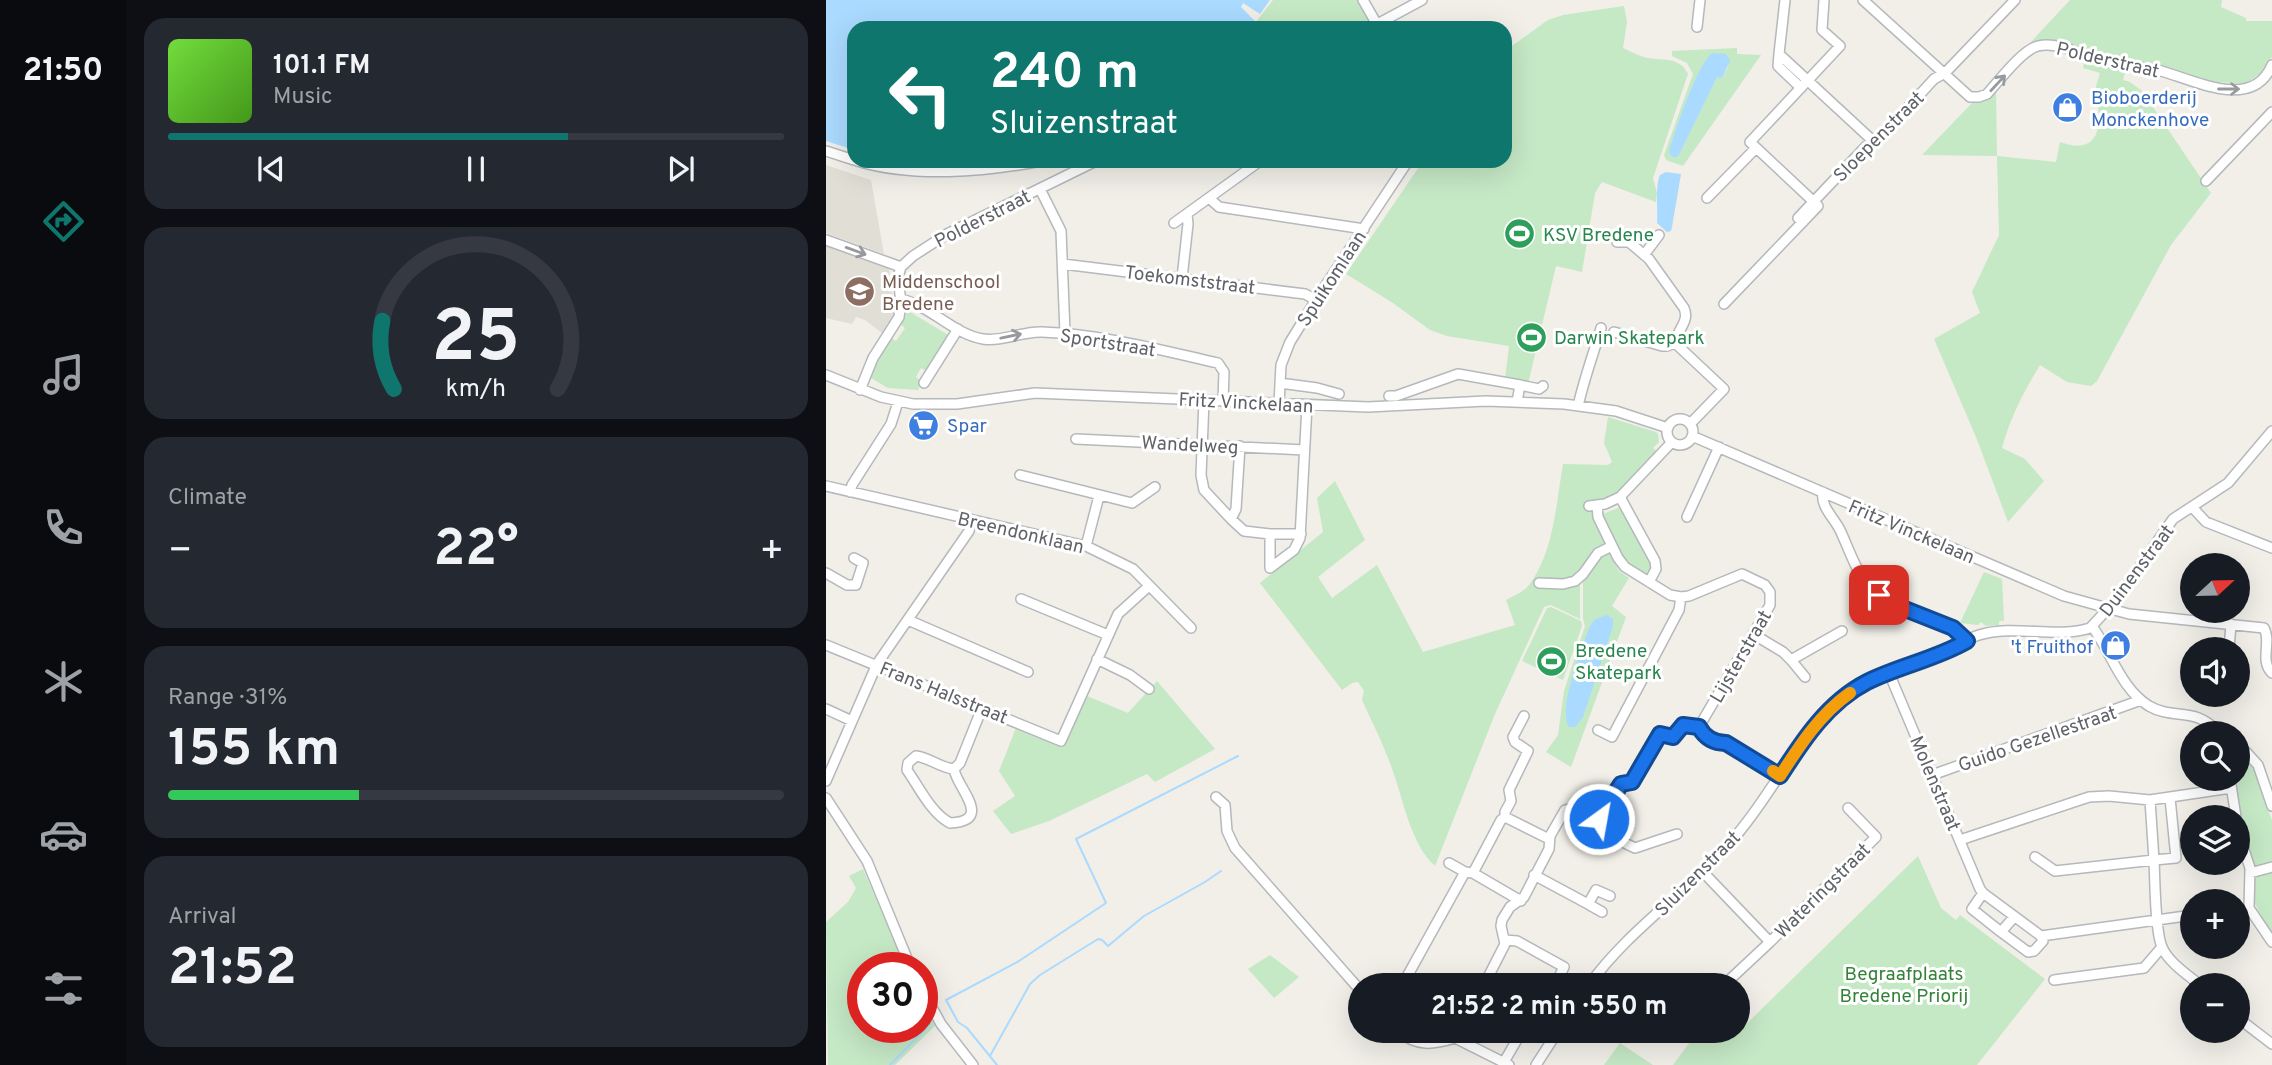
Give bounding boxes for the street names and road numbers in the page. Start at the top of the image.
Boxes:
street label: Polderstraat [2054,37,2161,84]
street label: Sloepenstraat [1829,87,1930,188]
street label: Polderstraat [931,185,1035,254]
street label: Spuikomlaan [1293,227,1373,332]
street label: Toekomststraat [1123,261,1256,301]
street label: Sportstraat [1058,325,1157,363]
street label: Fritz Vinckelaan [1178,388,1314,420]
street label: Wandelweg [1141,431,1239,461]
street label: Fritz Vinckelaan [1844,495,1978,570]
street label: Breendonklaan [955,508,1086,560]
street label: Duinenstraat [2095,520,2180,622]
street label: Lijsterstraat [1706,606,1778,708]
street label: Frans Halsstraat [876,657,1011,731]
street label: Guido Gezellestraat [1955,701,2120,778]
street label: Molenstraat [1903,733,1965,835]
street label: Sluizenstraat [1650,826,1746,922]
street label: Wateringstraat [1771,839,1876,944]

